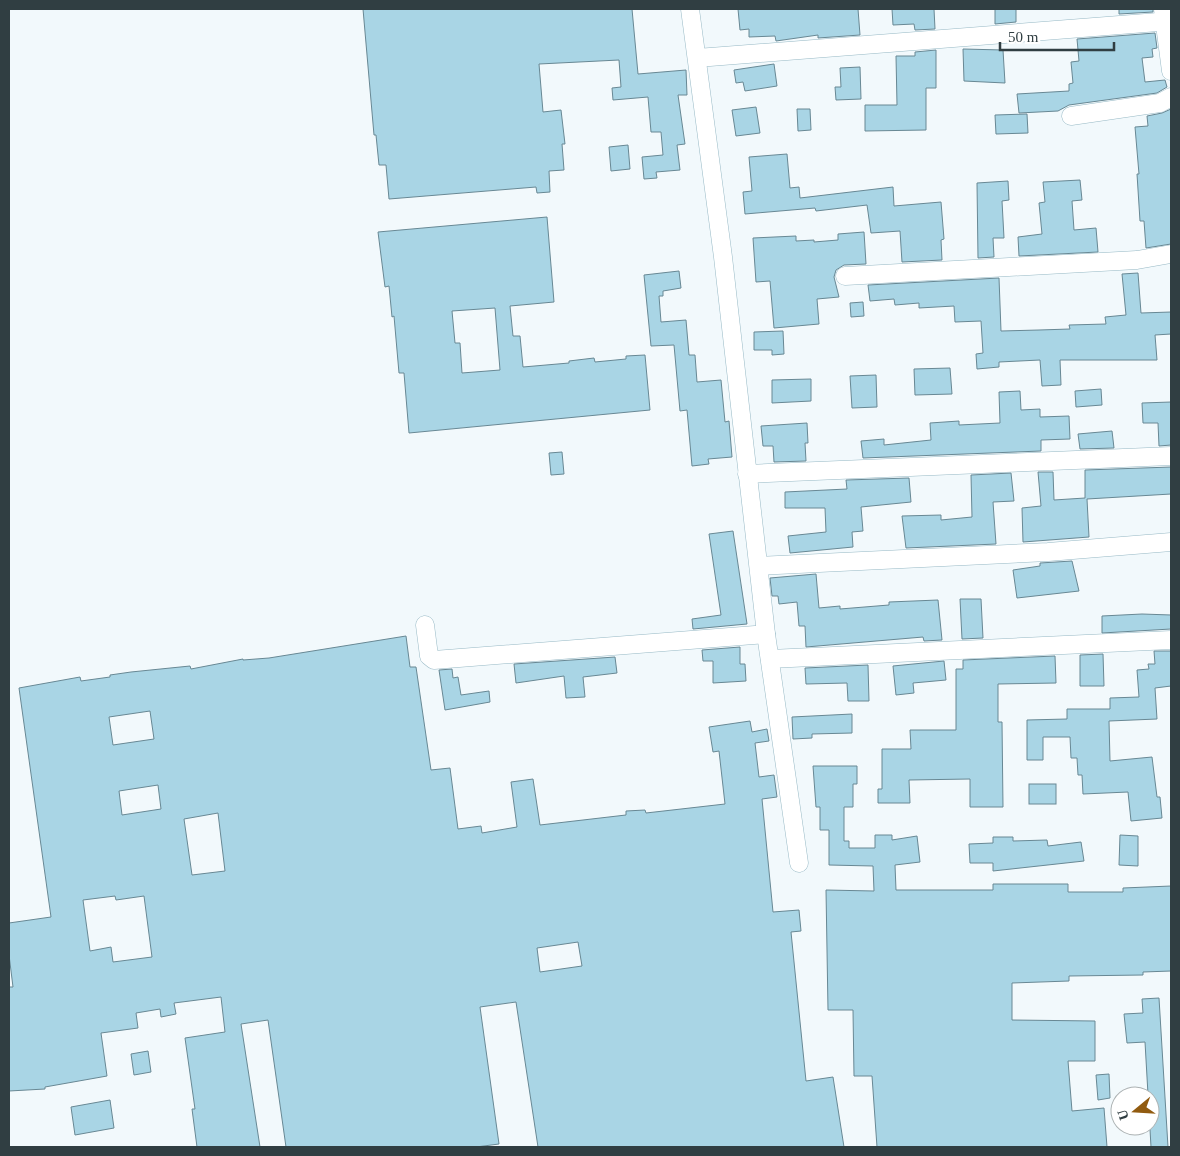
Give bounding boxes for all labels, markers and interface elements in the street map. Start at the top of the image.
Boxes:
scale bar [1000,20,1114,52]
text: 50 m [1008,29,1039,45]
north arrow [1110,1086,1160,1136]
text: U [1114,1108,1132,1122]

